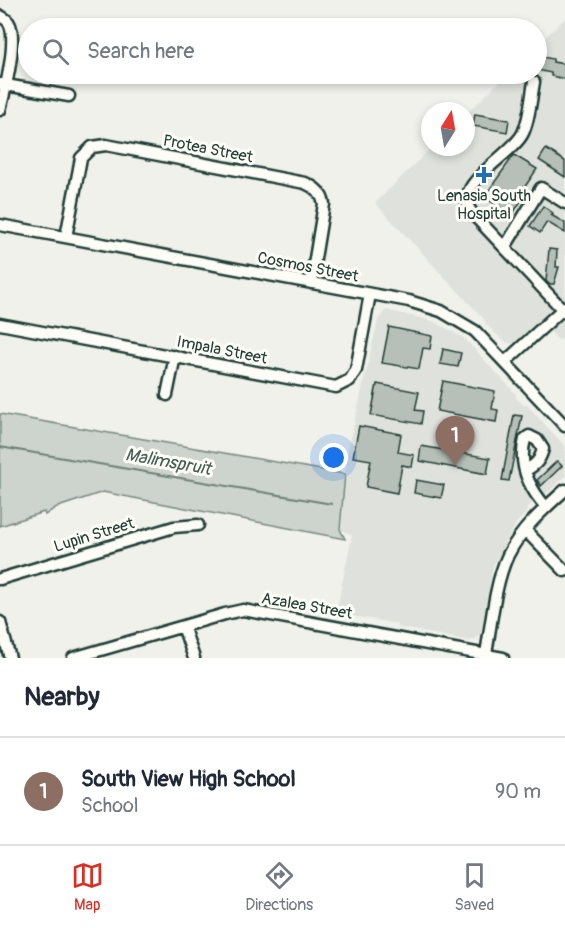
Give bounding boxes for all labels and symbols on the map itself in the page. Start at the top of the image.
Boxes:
north arrow [421,102,475,156]
street label: Protea Street [161,130,255,168]
marker: Lenasia South Hospital [475,166,493,184]
place label: Lenasia South Hospital [437,186,531,224]
street label: Cosmos Street [256,247,361,287]
street label: Impala Street [175,331,270,369]
pin: 1 [436,416,474,466]
water label: Malimspruit [123,443,214,481]
your location [319,443,348,472]
street label: Lupin Street [51,513,137,557]
street label: Azalea Street [260,588,355,624]

